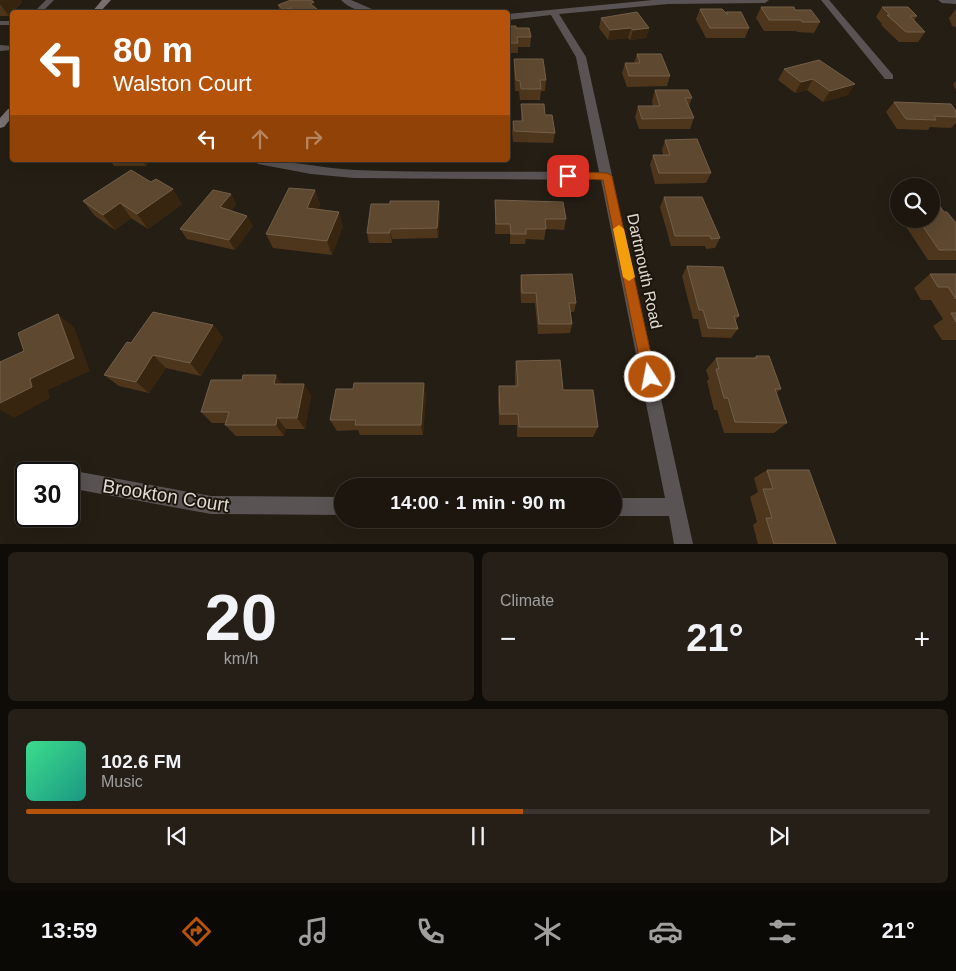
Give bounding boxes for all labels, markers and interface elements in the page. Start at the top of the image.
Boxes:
icon: left [30,30,95,95]
text: 80 m [113,30,193,69]
text: Walston Court [113,71,252,96]
icon: left [193,125,221,153]
icon: ahead [246,125,274,153]
icon: right [299,125,327,153]
pin [547,155,589,197]
icon: arrive [554,162,582,190]
map controls [890,178,940,228]
button: search [890,178,940,228]
street label: Dartmouth Road [624,212,665,330]
position arrow [623,350,675,402]
speed limit sign: 30 [15,462,80,527]
street label: Brookton Court [101,475,231,516]
text: 14:00 · 1 min · 90 m [390,492,566,513]
text: 20 [205,581,277,654]
text: Climate [500,592,554,609]
text: 21° [686,617,744,659]
text: − [500,623,516,654]
text: + [914,623,930,654]
text: km/h [224,650,258,667]
text: 102.6 FM [101,751,181,772]
text: Music [101,773,143,790]
icon: previous [163,822,191,850]
icon: pause [464,822,492,850]
icon: next [765,822,793,850]
icon: directions [179,914,214,949]
icon: music [296,914,331,949]
icon: phone [413,914,448,949]
icon: climate [530,914,565,949]
icon: car [648,914,683,949]
icon: filters [765,914,800,949]
text: 13:59 [41,918,97,943]
text: 21° [882,918,915,943]

